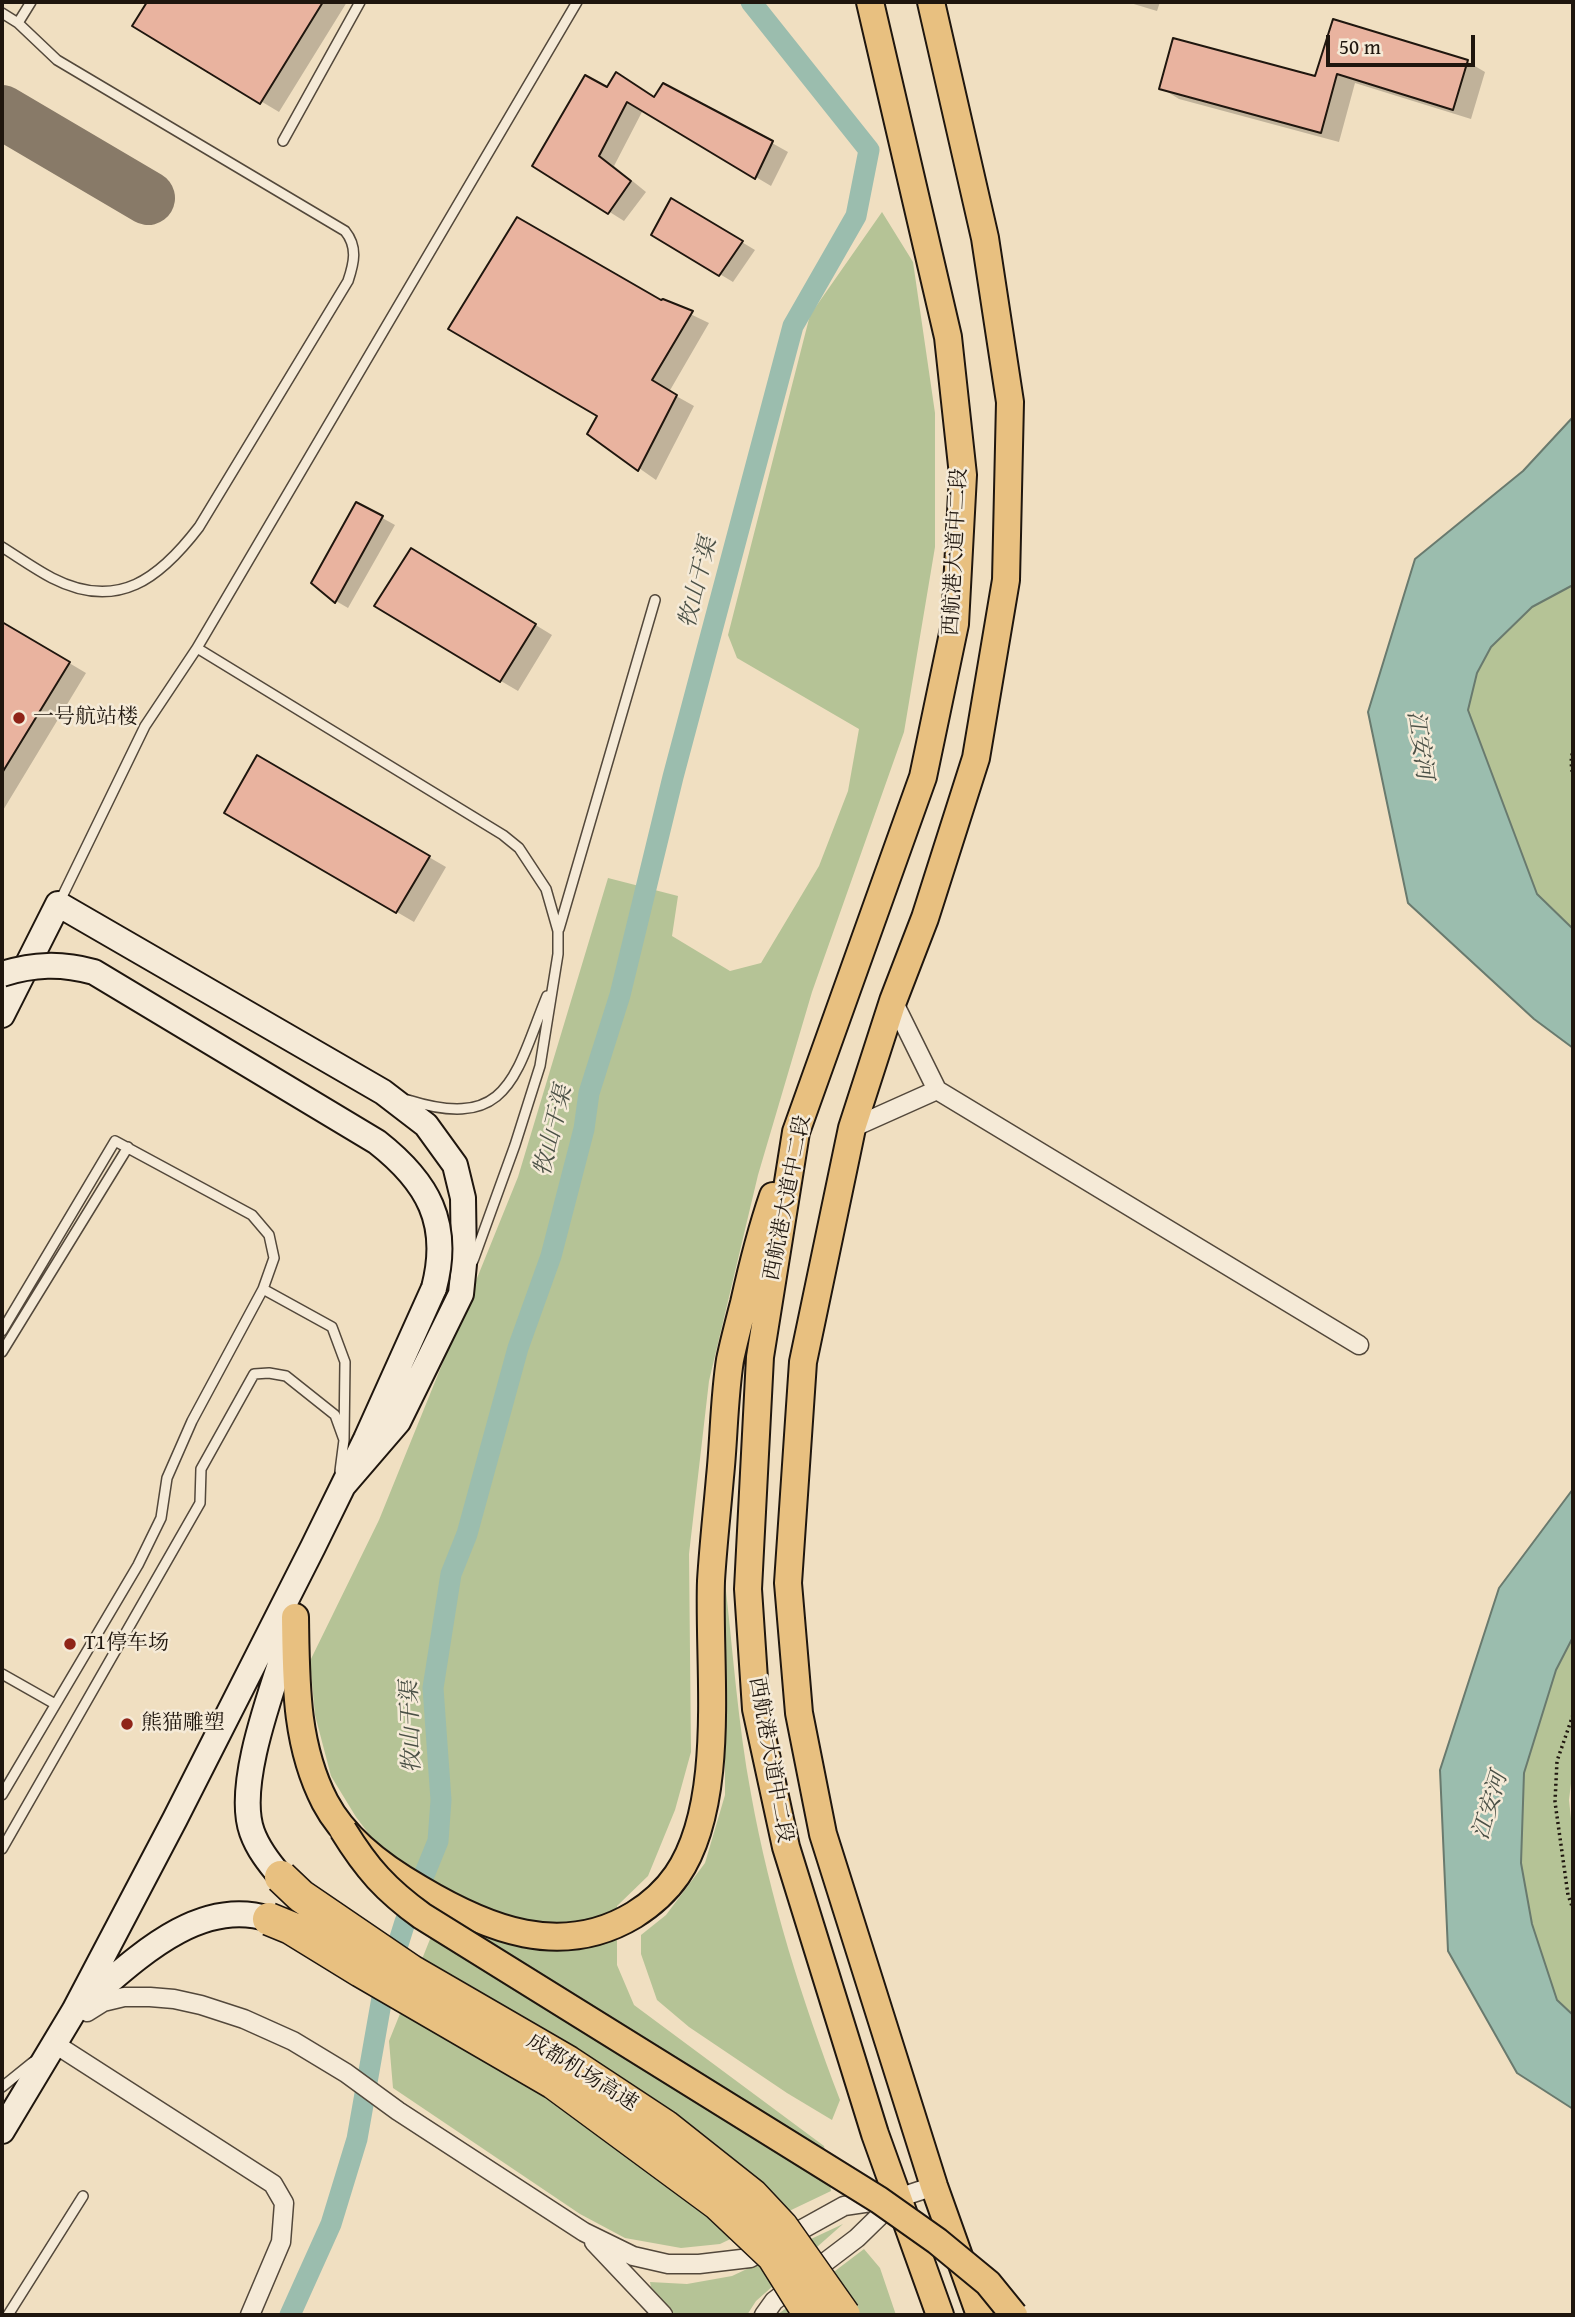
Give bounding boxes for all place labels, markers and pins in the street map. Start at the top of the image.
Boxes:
place label: 一号航站楼 [33,705,138,731]
marker: 一号航站楼 [11,710,27,726]
place label: T1停车场 [84,1631,169,1657]
marker: T1停车场 [62,1636,78,1652]
place label: 熊猫雕塑 [141,1711,225,1737]
marker: 熊猫雕塑 [119,1716,135,1732]

